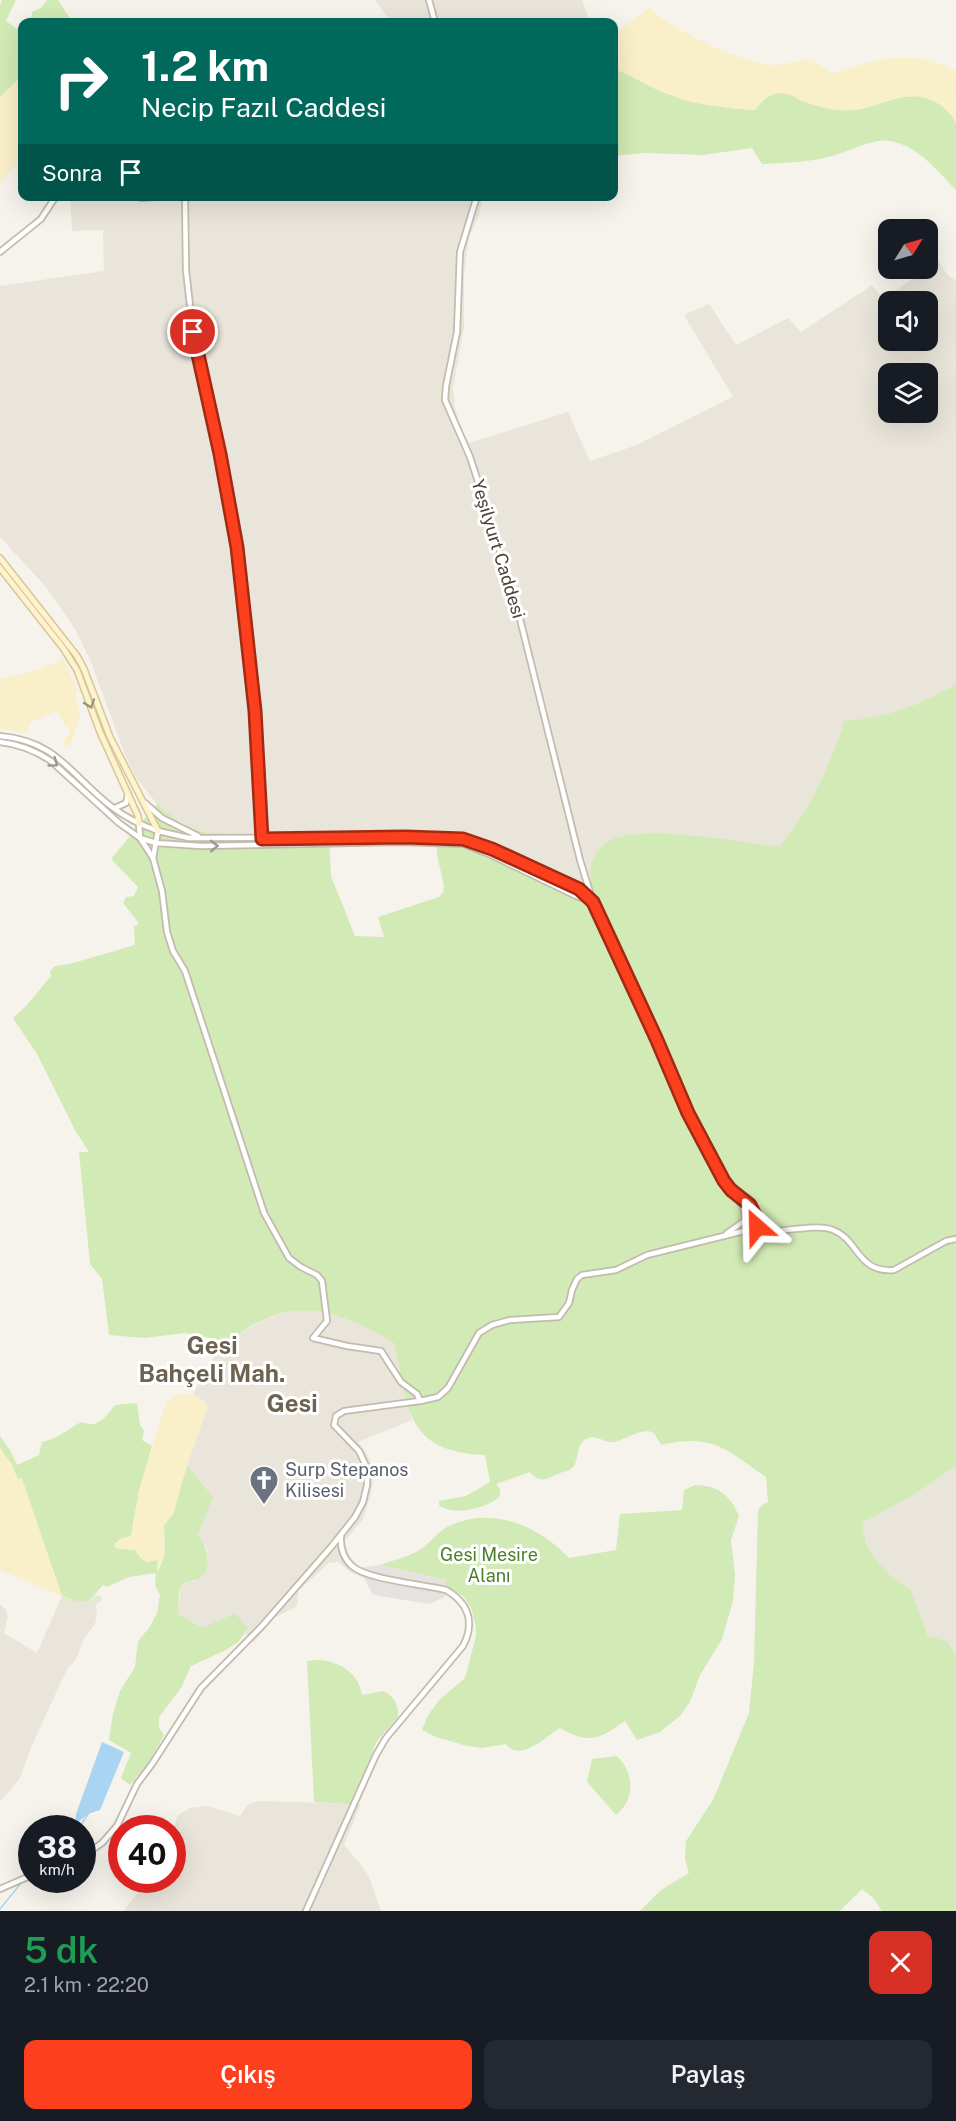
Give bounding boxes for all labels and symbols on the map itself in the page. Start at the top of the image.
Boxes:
north arrow [878,219,938,279]
pin [167,306,218,357]
street label: Yeşilyurt Caddesi [467,477,530,621]
one-way arrow [82,698,95,708]
one-way arrow [47,756,58,767]
one-way arrow [210,840,219,852]
position arrow [725,1195,789,1259]
district label: Gesi Bahçeli Mah. [138,1331,286,1388]
district label: Gesi [266,1389,318,1417]
place label: Surp Stepanos Kilisesi [285,1459,408,1501]
church icon: Surp Stepanos Kilisesi [248,1464,280,1506]
park label: Gesi Mesire Alanı [440,1544,538,1586]
speed limit sign: 40 [108,1815,186,1893]

